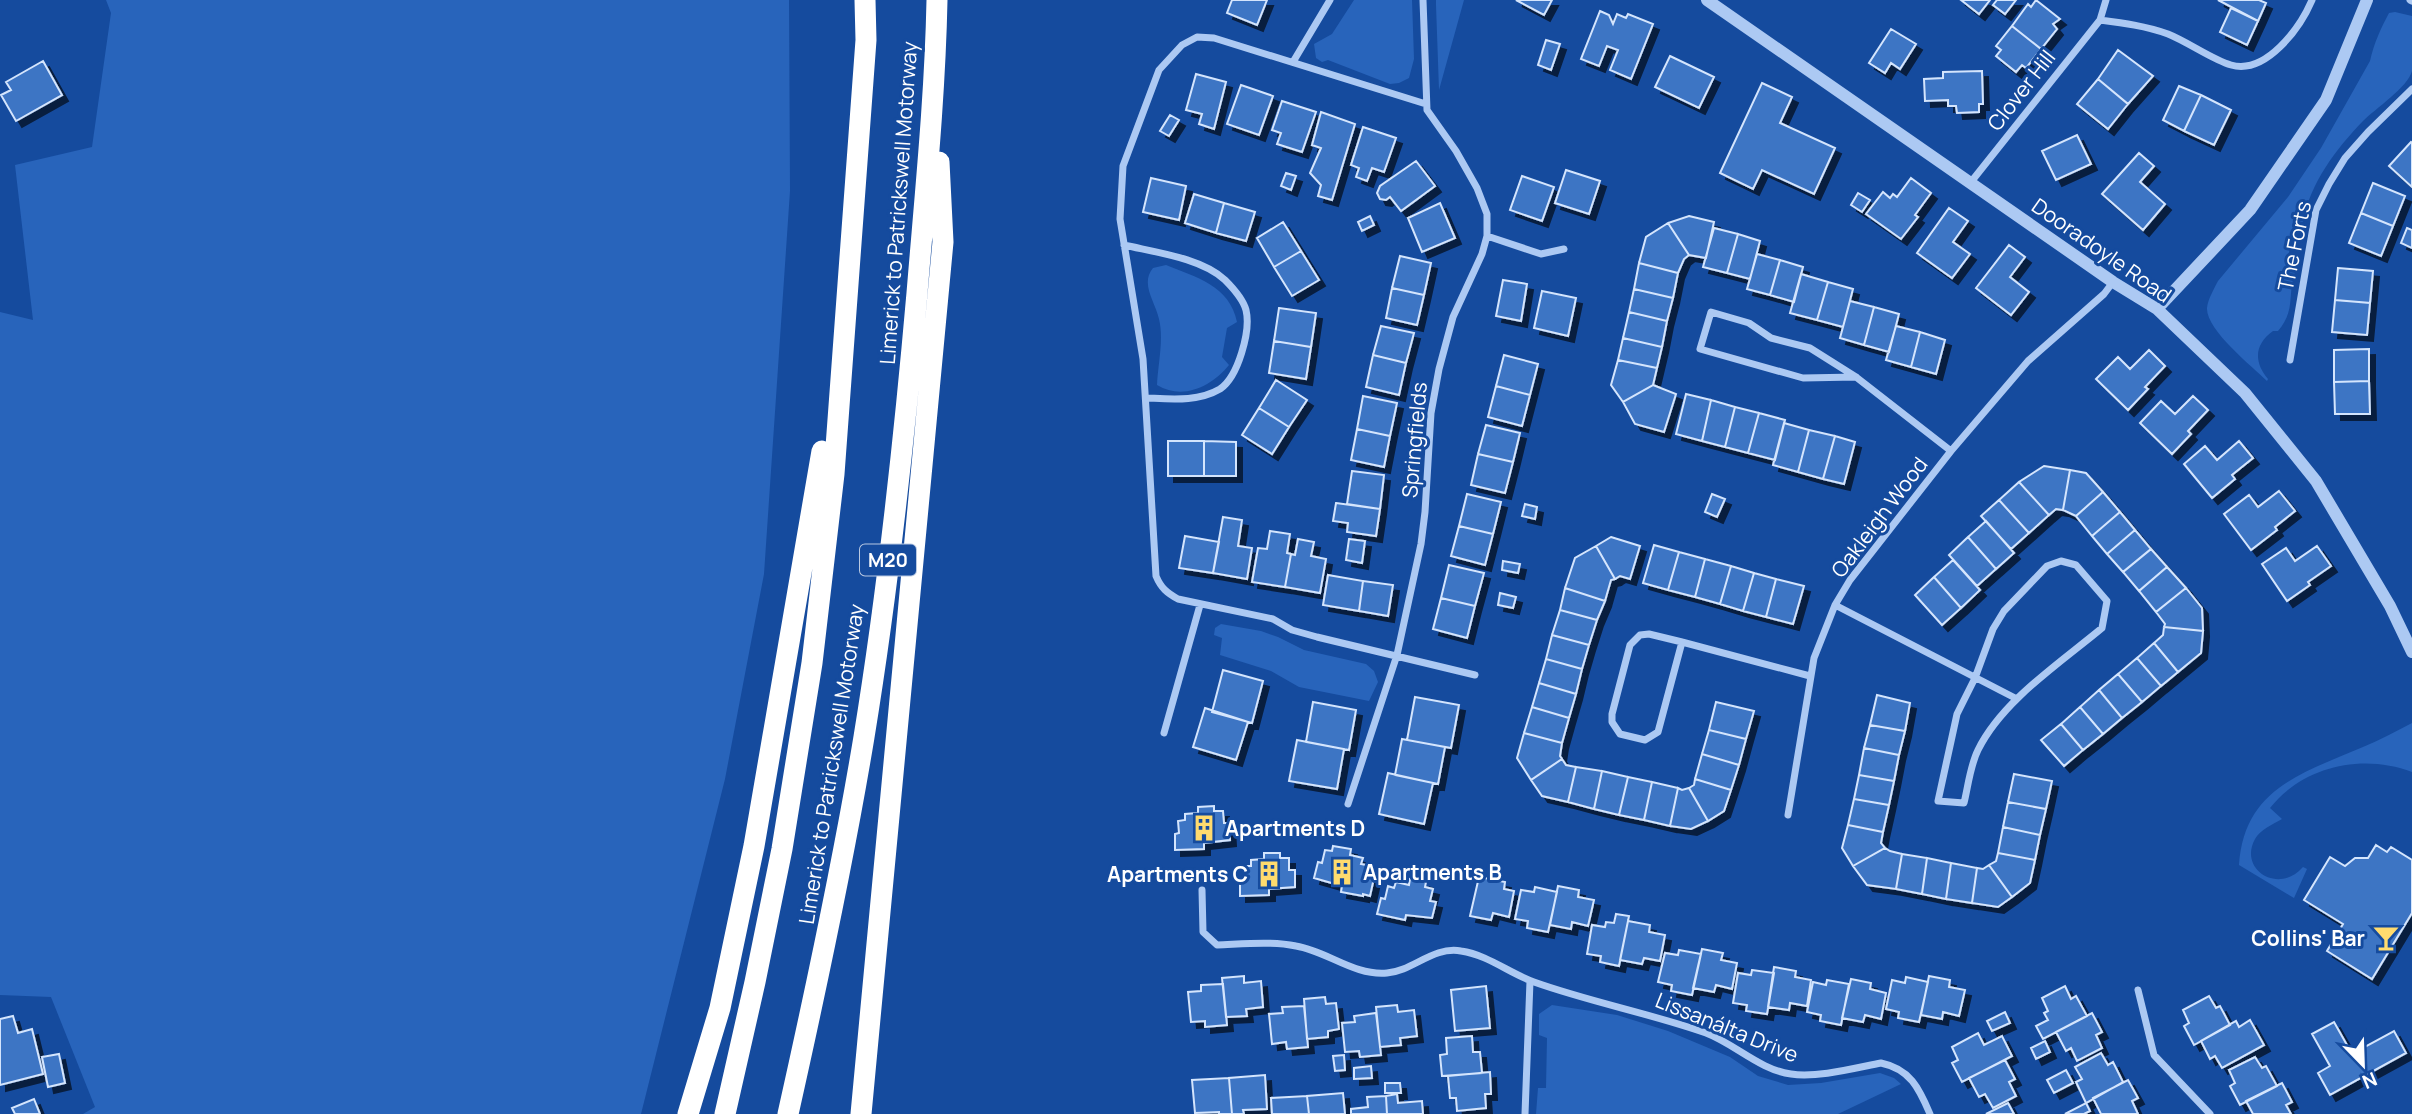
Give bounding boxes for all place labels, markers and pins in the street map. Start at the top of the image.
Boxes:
building icon: Apartments D [1189,813,1219,843]
place label: Apartments D [1225,814,1365,842]
building icon: Apartments B [1327,857,1357,887]
place label: Apartments B [1363,858,1502,886]
building icon: Apartments C [1254,859,1284,889]
place label: Apartments C [1107,860,1248,888]
bar icon: Collins' Bar [2371,923,2401,953]
place label: Collins' Bar [2251,924,2365,952]

